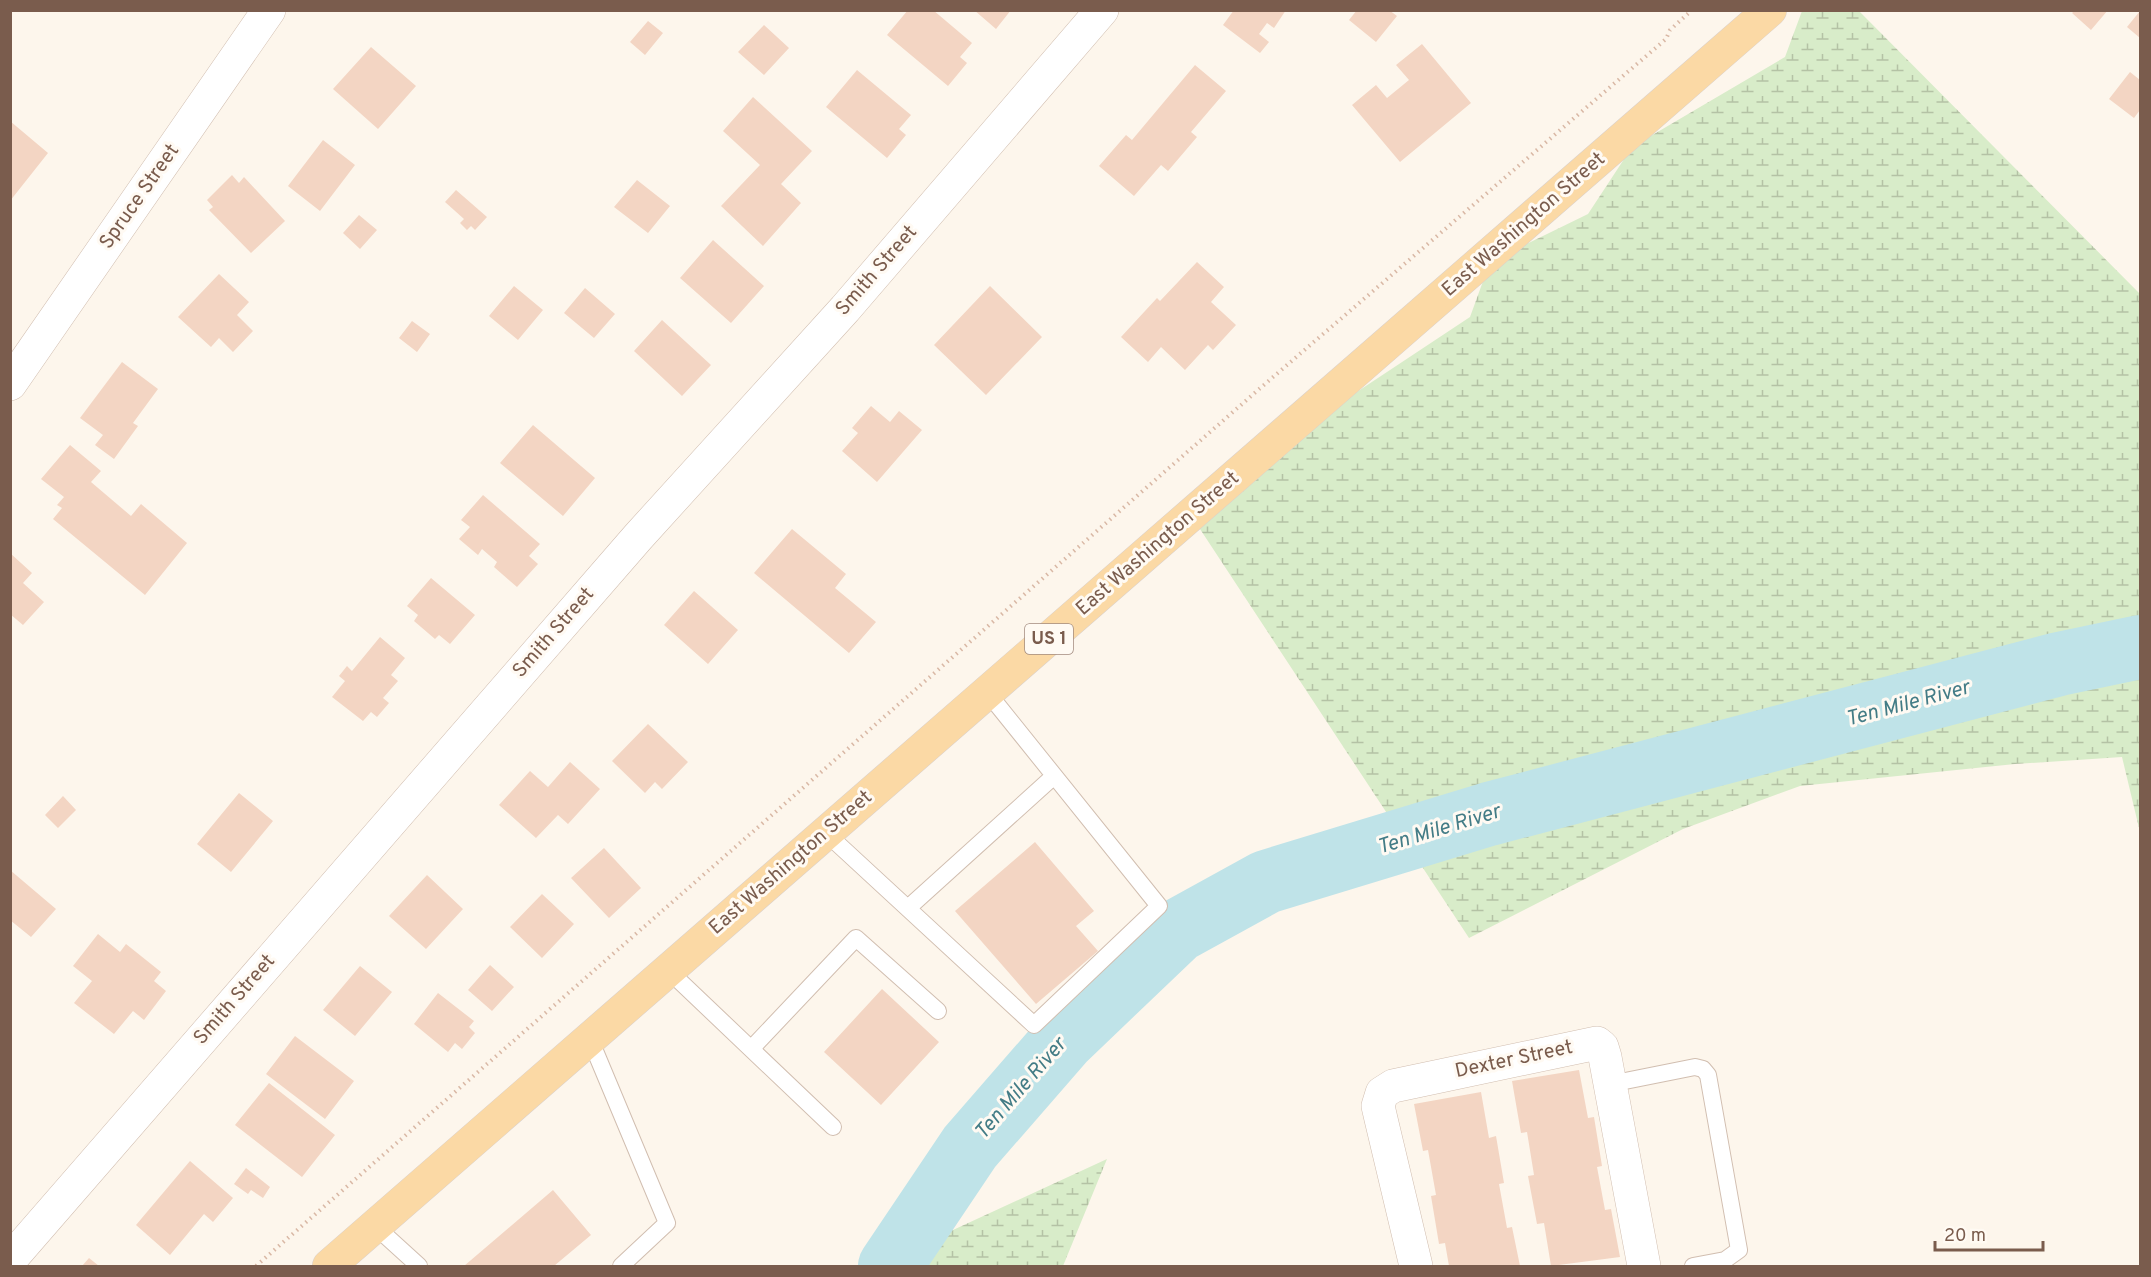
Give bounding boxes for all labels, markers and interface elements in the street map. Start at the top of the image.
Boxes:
street label: Spruce Street [94,139,186,255]
street label: East Washington Street [1437,147,1611,303]
street label: Smith Street [830,220,924,322]
street label: East Washington Street [1071,466,1245,622]
street label: Smith Street [507,582,601,684]
road number: US 1 [1025,624,1073,654]
water label: Ten Mile River [1843,674,1975,733]
street label: East Washington Street [704,785,878,941]
water label: Ten Mile River [1374,798,1506,861]
street label: Smith Street [188,949,282,1051]
water label: Ten Mile River [969,1031,1074,1146]
street label: Dexter Street [1453,1035,1575,1085]
scale bar [1935,1214,2043,1252]
text: 20 m [1944,1225,1986,1248]

